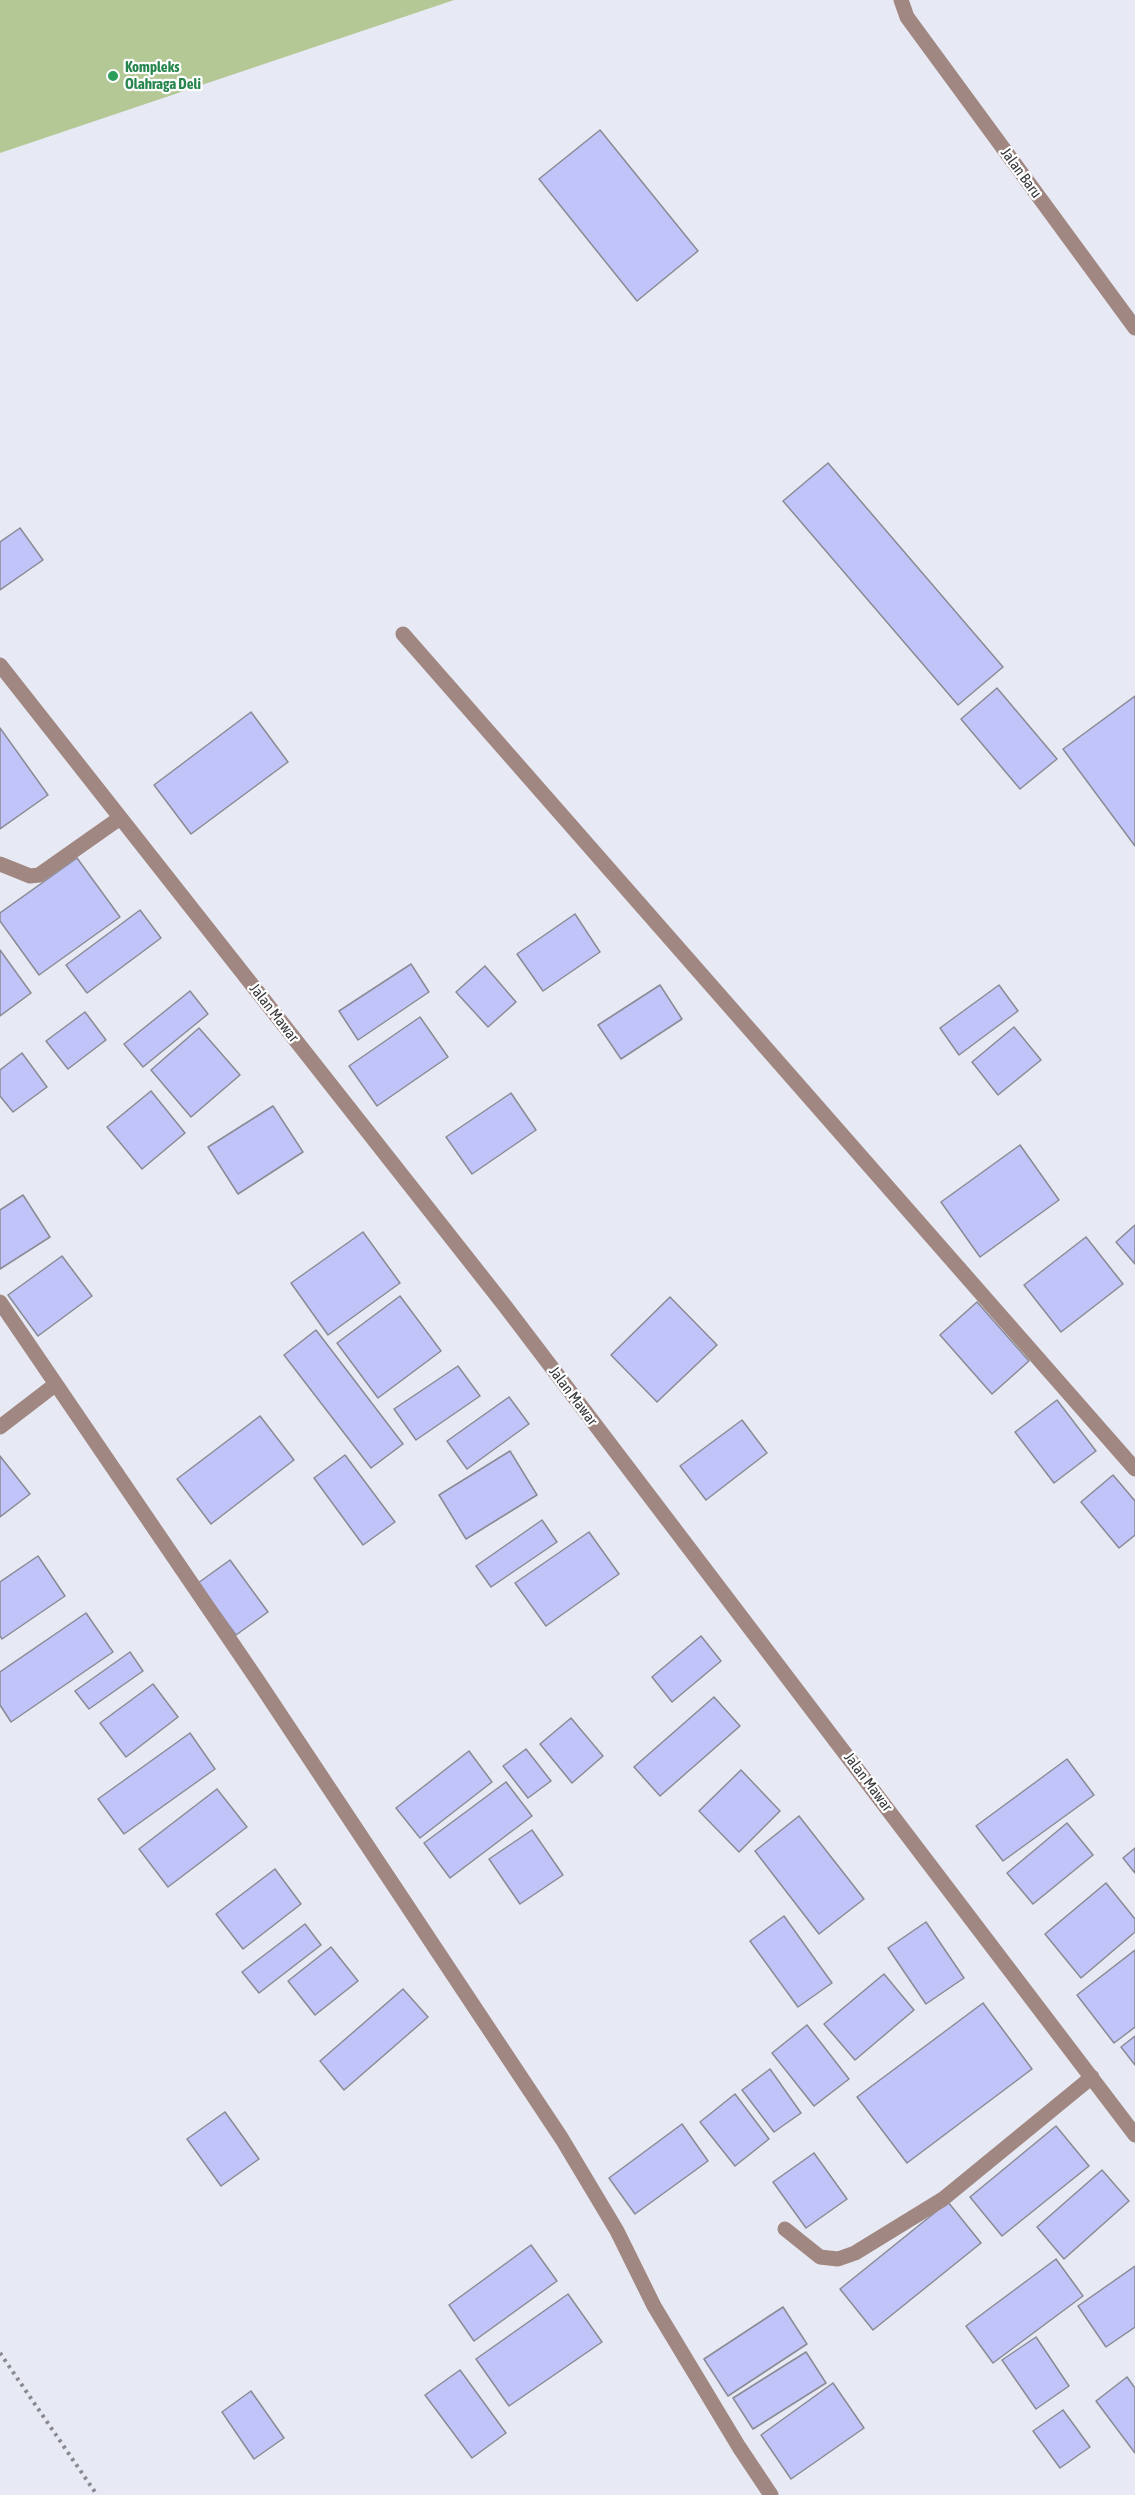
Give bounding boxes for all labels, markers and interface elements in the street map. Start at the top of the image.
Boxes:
place label: Kompleks Olahraga Deli [125,58,201,93]
marker: Kompleks Olahraga Deli [106,69,120,83]
street label: Jalan Baru [997,144,1045,202]
street label: Jalan Mawar [246,980,302,1046]
street label: Jalan Mawar [545,1363,601,1429]
street label: Jalan Mawar [840,1749,896,1815]

